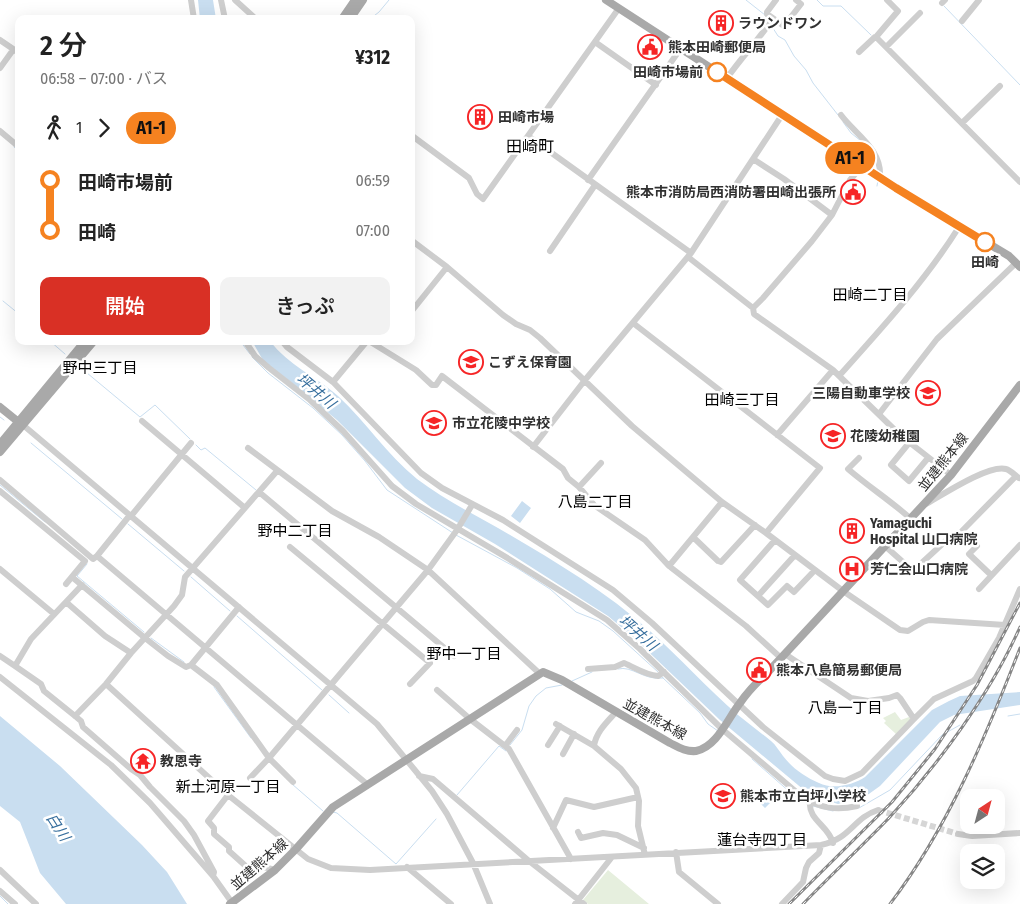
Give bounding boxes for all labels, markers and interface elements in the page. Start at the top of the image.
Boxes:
building icon: ラウンドワン [708,10,734,36]
place label: ラウンドワン [738,15,822,32]
text: 2 分 [40,29,87,62]
public building icon: 熊本田崎郵便局 [637,34,663,60]
place label: 熊本田崎郵便局 [668,39,766,56]
text: ¥312 [355,46,390,69]
marker: 田崎市場前 [707,62,727,82]
place label: 田崎市場前 [633,64,703,81]
text: 06:58 – 07:00 · バス [40,69,168,88]
building icon: 田崎市場 [467,104,493,130]
place label: 田崎市場 [498,109,554,126]
icon: walk [40,114,68,142]
icon: forward [90,114,118,142]
text: A1-1 [136,117,166,139]
text: 1 [76,118,82,137]
district label: 田崎町 [506,137,554,156]
line badge: A1-1 [815,142,885,174]
text: A1-1 [835,147,865,169]
text: 田崎市場前 [78,171,173,194]
text: 06:59 [355,171,390,190]
public building icon: 熊本市消防局西消防署田崎出張所 [840,179,866,205]
place label: 熊本市消防局西消防署田崎出張所 [626,184,836,201]
text: 田崎 [78,221,116,244]
text: 07:00 [355,221,390,240]
marker: 田崎 [975,232,995,252]
place label: 田崎 [971,254,999,271]
button: 開始 [40,277,210,335]
button: きっぷ [220,277,390,335]
district label: 田崎二丁目 [832,286,908,304]
school or university icon: こずえ保育園 [458,349,484,375]
place label: こずえ保育園 [488,354,572,371]
district label: 野中三丁目 [62,359,138,377]
water label: 坪井川 [293,370,341,414]
school or university icon: 三陽自動車学校 [915,380,941,406]
place label: 三陽自動車学校 [812,385,910,402]
district label: 田崎三丁目 [704,391,780,409]
school or university icon: 市立花陵中学校 [421,410,447,436]
place label: 市立花陵中学校 [452,415,550,432]
school or university icon: 花陵幼稚園 [820,423,846,449]
place label: 花陵幼稚園 [850,428,920,445]
street label: 並建熊本線 [915,430,972,495]
district label: 八島二丁目 [557,493,633,511]
place label: Yamaguchi Hospital 山口病院 [869,515,978,548]
building icon: Yamaguchi Hospital 山口病院 [839,518,865,544]
district label: 野中二丁目 [257,522,333,540]
hospital icon: 芳仁会山口病院 [839,556,865,582]
place label: 芳仁会山口病院 [870,561,968,578]
water label: 坪井川 [615,611,662,656]
district label: 野中一丁目 [426,645,502,663]
public building icon: 熊本八島簡易郵便局 [746,657,772,683]
place label: 熊本八島簡易郵便局 [776,662,902,679]
street label: 並建熊本線 [620,695,689,744]
district label: 八島一丁目 [807,699,883,717]
temple icon: 教恩寺 [130,748,156,774]
place label: 教恩寺 [160,753,202,770]
district label: 新土河原一丁目 [175,778,281,796]
school or university icon: 熊本市立白坪小学校 [710,783,736,809]
place label: 熊本市立白坪小学校 [740,788,866,805]
north arrow [960,789,1005,834]
map controls [960,789,1005,889]
water label: 白川 [42,810,75,846]
district label: 蓮台寺四丁目 [717,831,807,849]
street label: 並建熊本線 [227,835,291,894]
button: layers [960,844,1005,889]

